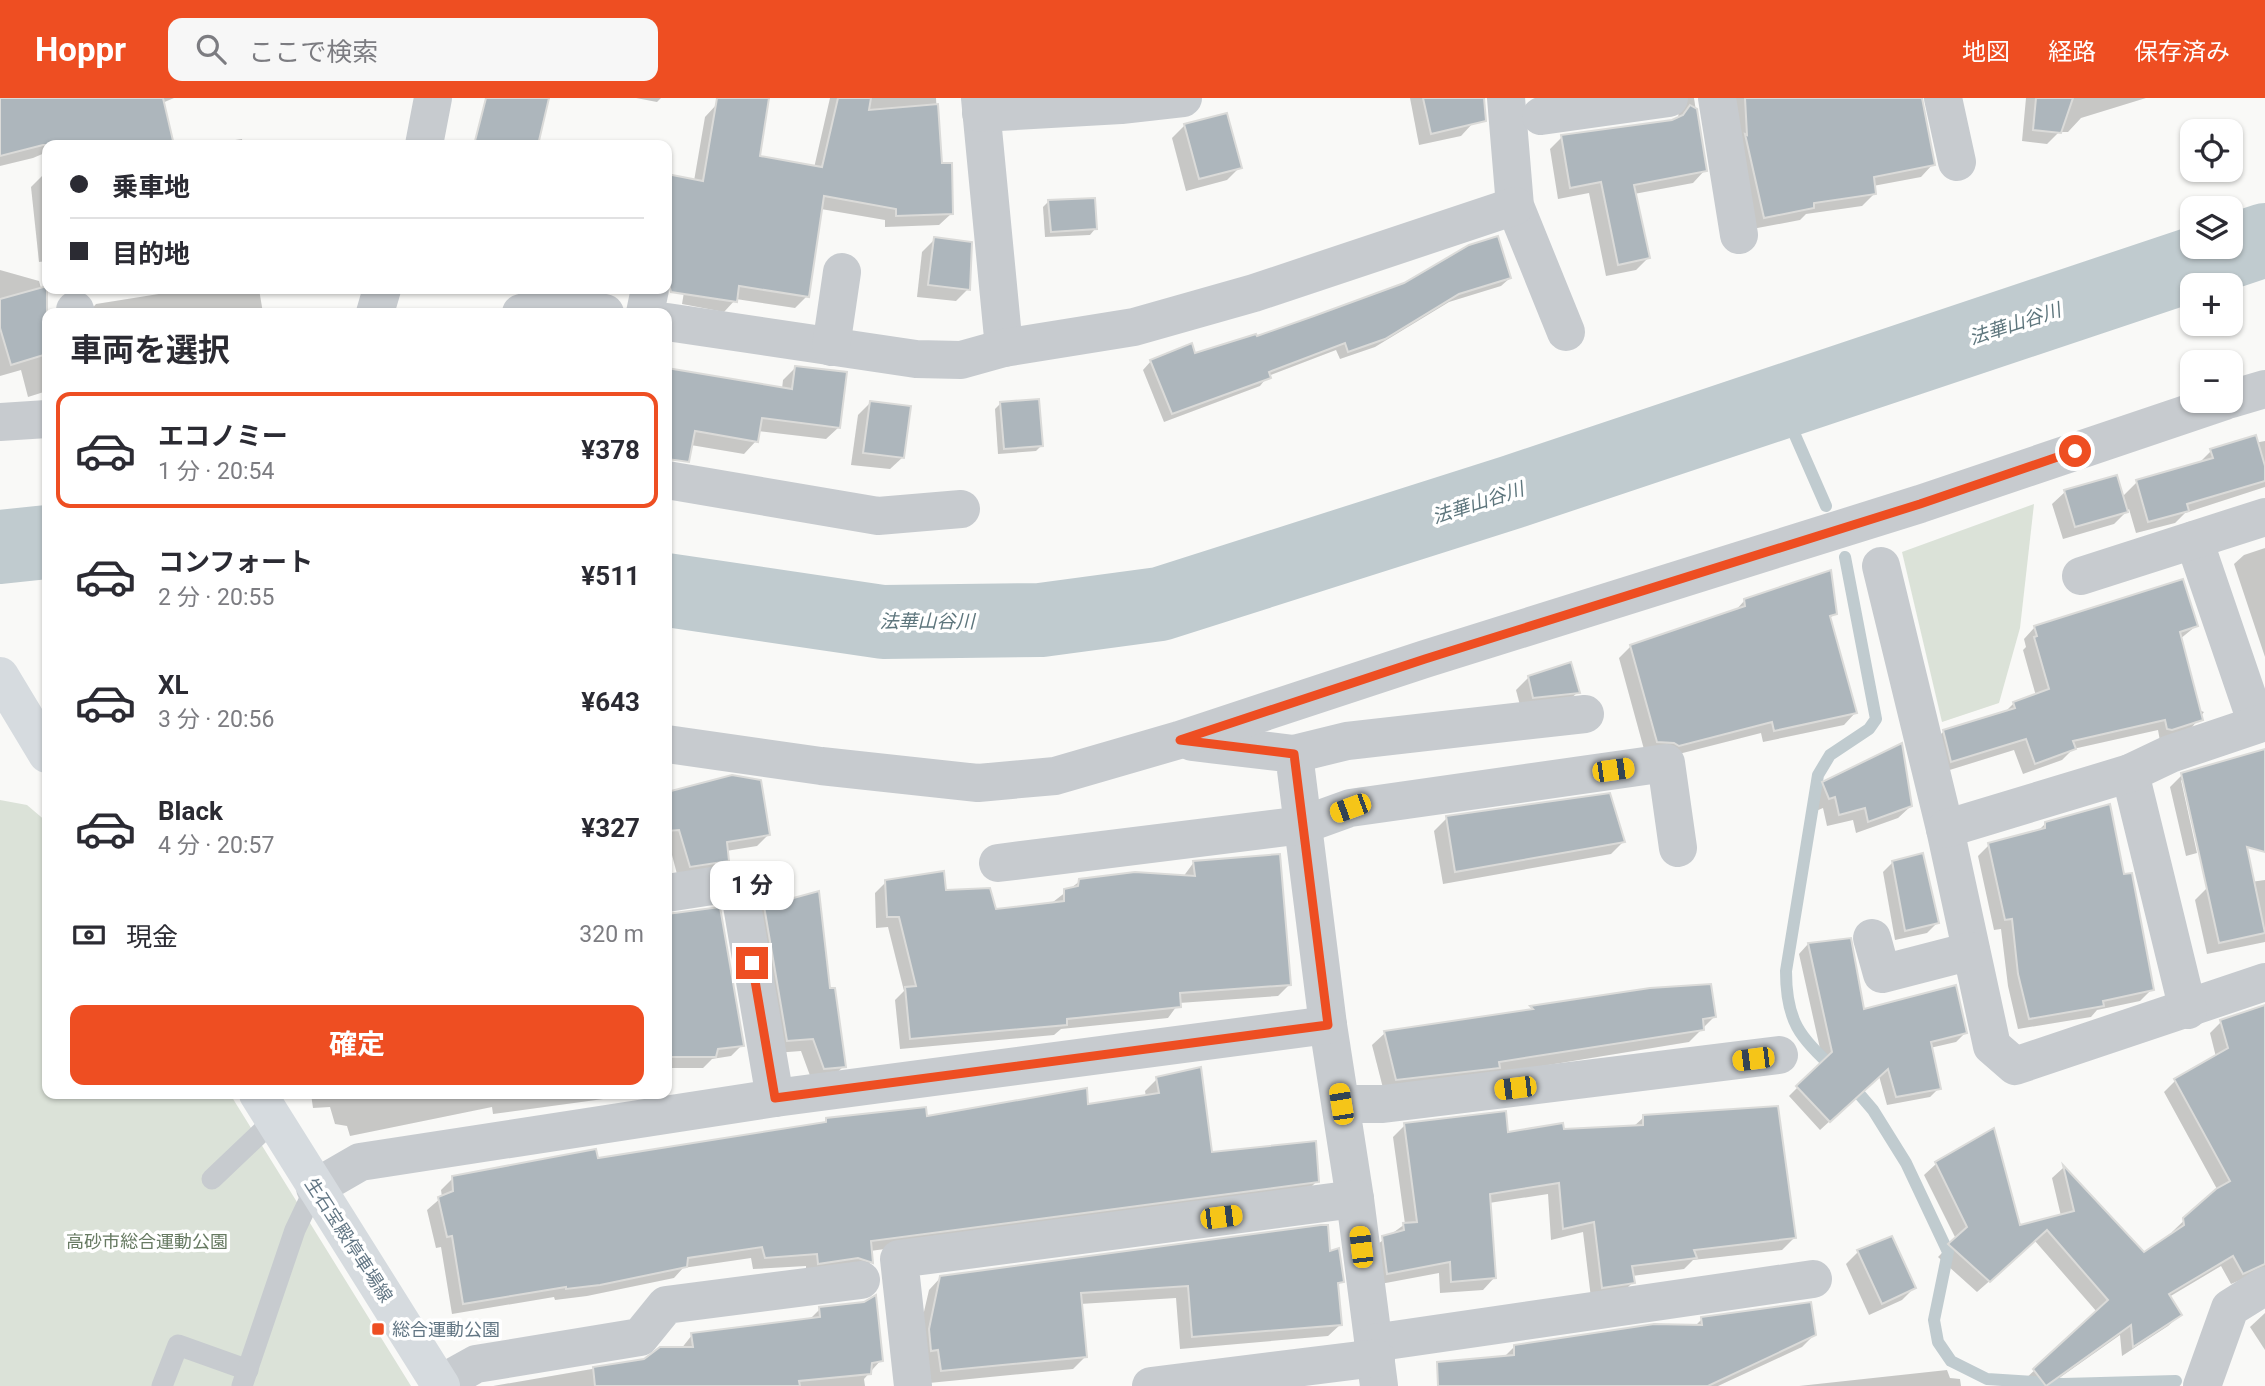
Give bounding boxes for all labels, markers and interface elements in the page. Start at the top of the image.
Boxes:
search box [168,18,658,81]
text: Hoppr [35,30,126,69]
icon: search [192,30,230,68]
text: ここで検索 [248,37,378,67]
text: 地図 [1962,38,2010,66]
text: 経路 [2048,38,2096,66]
text: 保存済み [2134,38,2230,66]
map controls [2180,119,2243,413]
button: locate [2180,119,2243,182]
text: 乗車地 [112,172,190,202]
button: layers [2180,196,2243,259]
text: 目的地 [112,239,190,269]
button: + [2180,273,2243,336]
water label: 法華山谷川 [1966,298,2066,350]
text: 車両を選択 [70,331,230,369]
button: − [2180,350,2243,413]
icon: car [74,419,137,482]
text: エコノミー [158,421,288,451]
text: ¥378 [581,435,640,465]
route start [2059,435,2091,467]
text: 1 分 · 20:54 [158,458,274,485]
water label: 法華山谷川 [1429,477,1529,529]
icon: car [74,545,137,608]
text: コンフォート [158,547,313,577]
text: ¥511 [581,561,640,591]
text: 2 分 · 20:55 [158,584,274,611]
water label: 法華山谷川 [879,610,976,633]
text: XL [158,670,189,700]
icon: car [74,671,137,734]
text: ¥643 [581,687,640,717]
text: 3 分 · 20:56 [158,706,274,733]
car [1591,757,1636,783]
car [1327,791,1374,825]
text: Black [158,796,223,826]
icon: car [74,797,137,860]
text: ¥327 [581,813,640,843]
text: 4 分 · 20:57 [158,832,274,859]
callout: 1 分 [710,862,794,910]
text: 1 分 [731,872,773,899]
icon: cash [70,916,108,954]
text: 320 m [579,921,644,948]
text: 現金 [126,922,178,952]
route end [736,947,768,979]
button: 確定 [70,1005,644,1085]
car [1731,1046,1776,1072]
car [1493,1075,1538,1101]
car [1328,1082,1355,1126]
street label: 生石宝殿停車場線 [301,1174,397,1306]
car [1199,1204,1244,1230]
car [1349,1225,1374,1269]
park label: 高砂市総合運動公園 [66,1231,228,1252]
place label: 総合運動公園 [392,1319,500,1340]
marker: 総合運動公園 [370,1321,386,1337]

